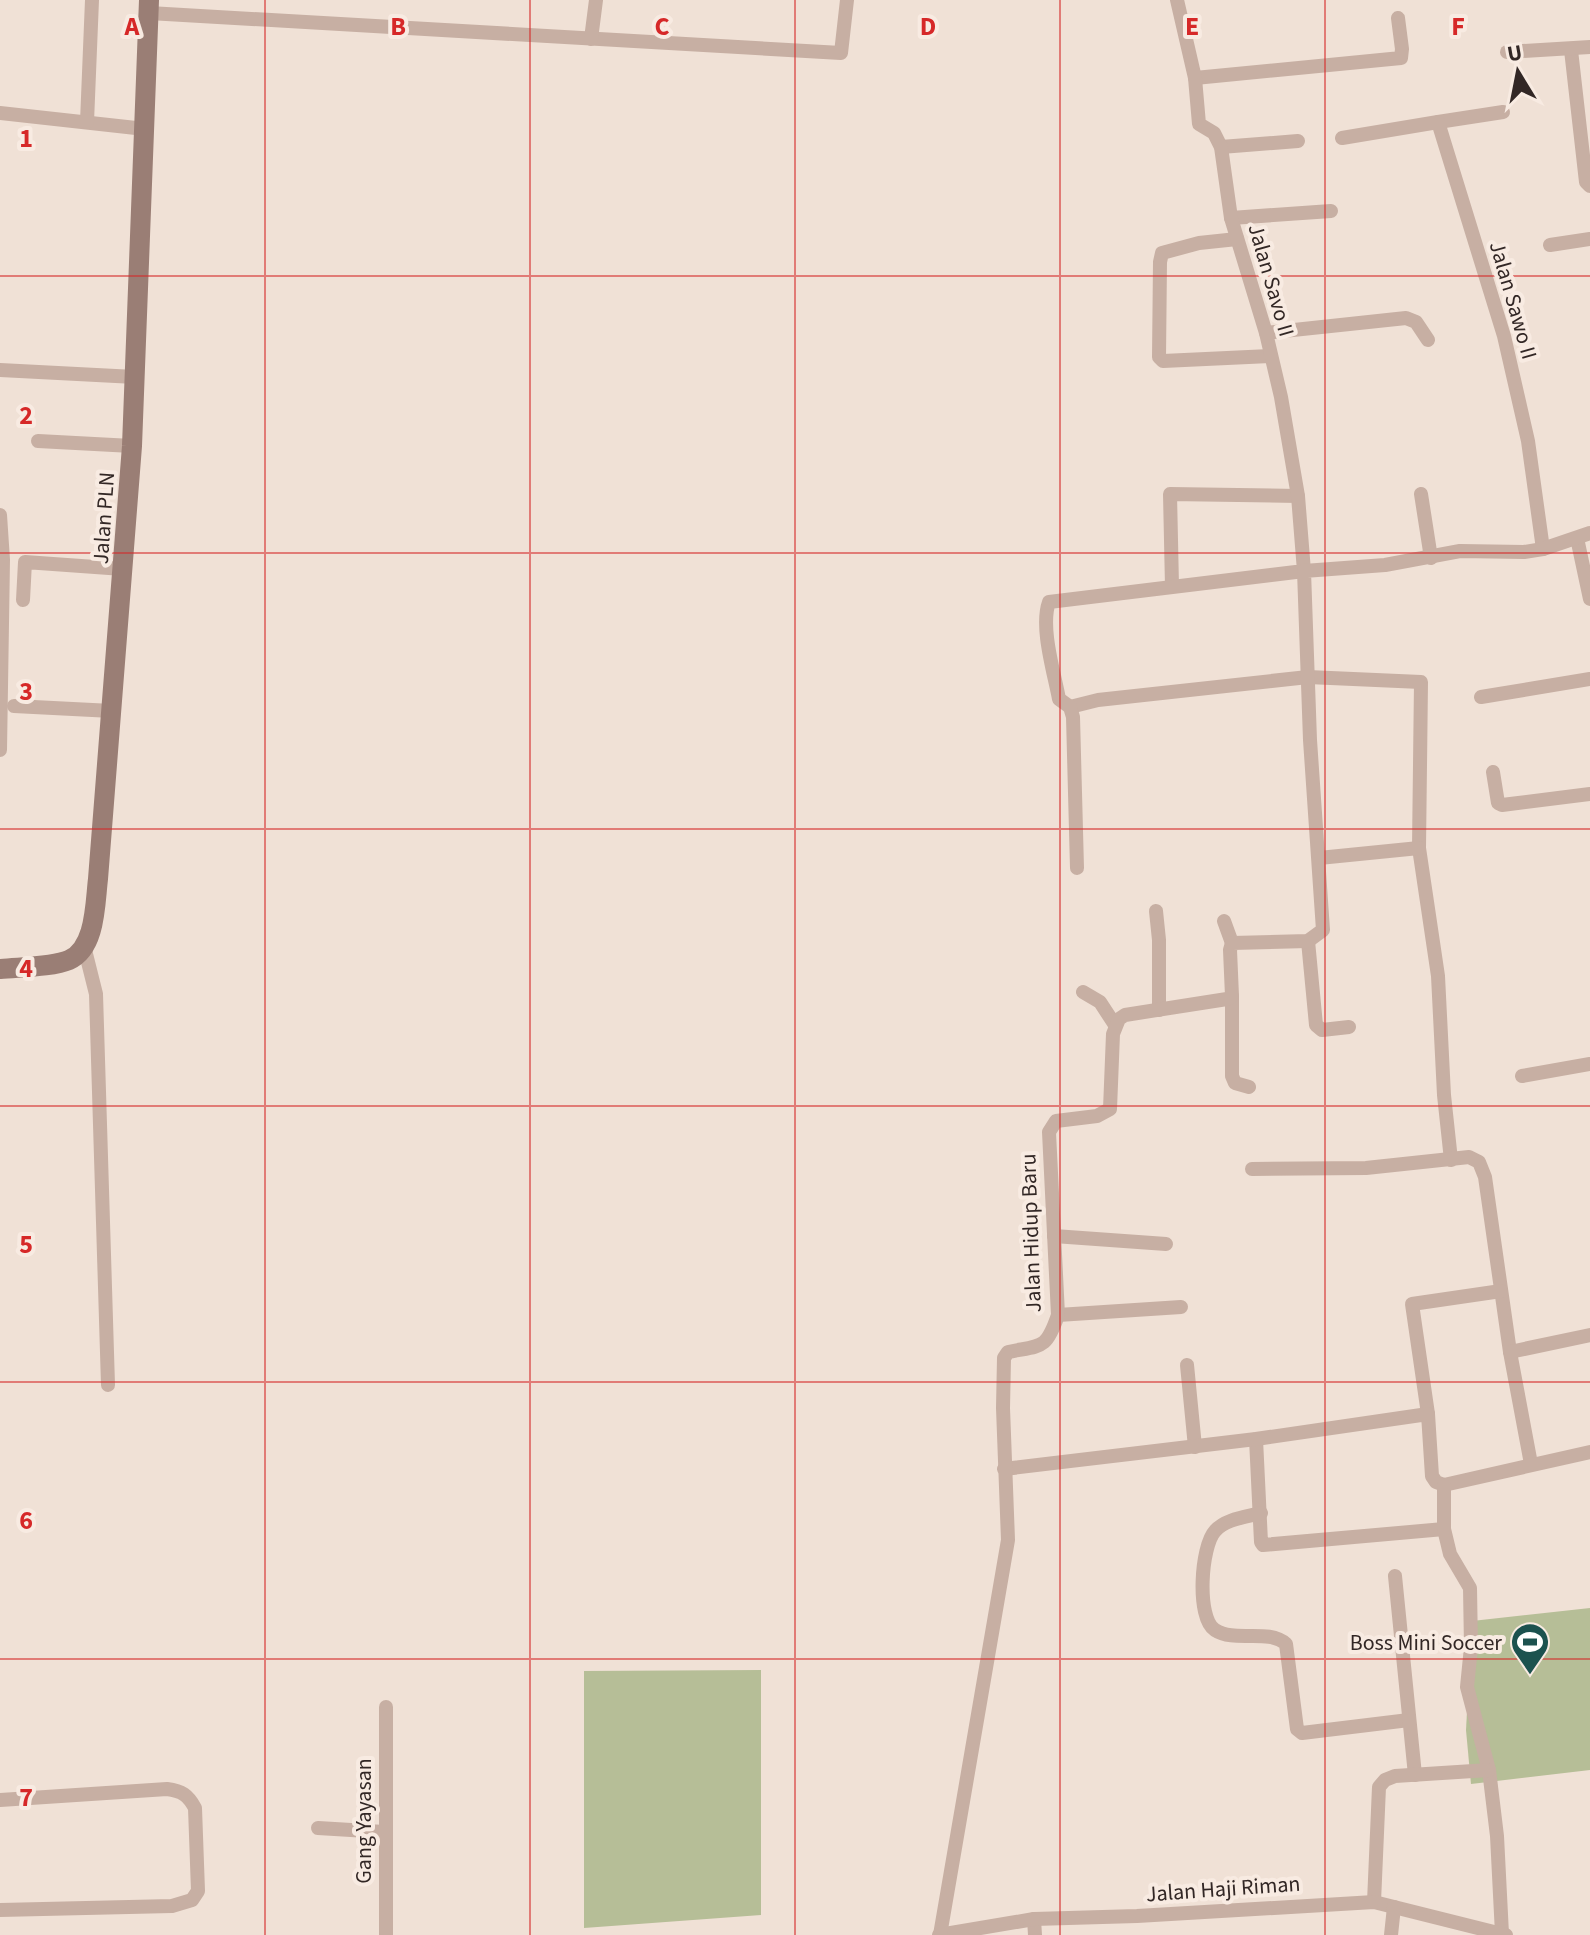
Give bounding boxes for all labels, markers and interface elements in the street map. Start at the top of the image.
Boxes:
text: A [124,8,141,45]
text: B [390,8,406,45]
text: C [654,8,670,45]
text: D [920,8,936,45]
text: E [1185,8,1199,45]
text: F [1451,8,1465,45]
north arrow [1478,32,1558,112]
text: U [1505,36,1525,70]
text: 1 [19,120,33,157]
street label: Jalan Savo II [1240,220,1302,340]
street label: Jalan Sawo II [1481,238,1545,363]
text: 2 [19,397,33,434]
street label: Jalan PLN [85,471,123,565]
text: 3 [19,673,33,710]
text: 4 [19,950,33,987]
street label: Jalan Hidup Baru [1012,1153,1050,1313]
text: 5 [19,1226,33,1263]
text: 6 [19,1502,33,1539]
sports icon: Boss Mini Soccer [1509,1621,1551,1676]
place label: Boss Mini Soccer [1350,1627,1502,1659]
street label: Gang Yayasan [348,1758,380,1884]
text: 7 [19,1779,33,1816]
street label: Jalan Haji Riman [1145,1868,1301,1910]

